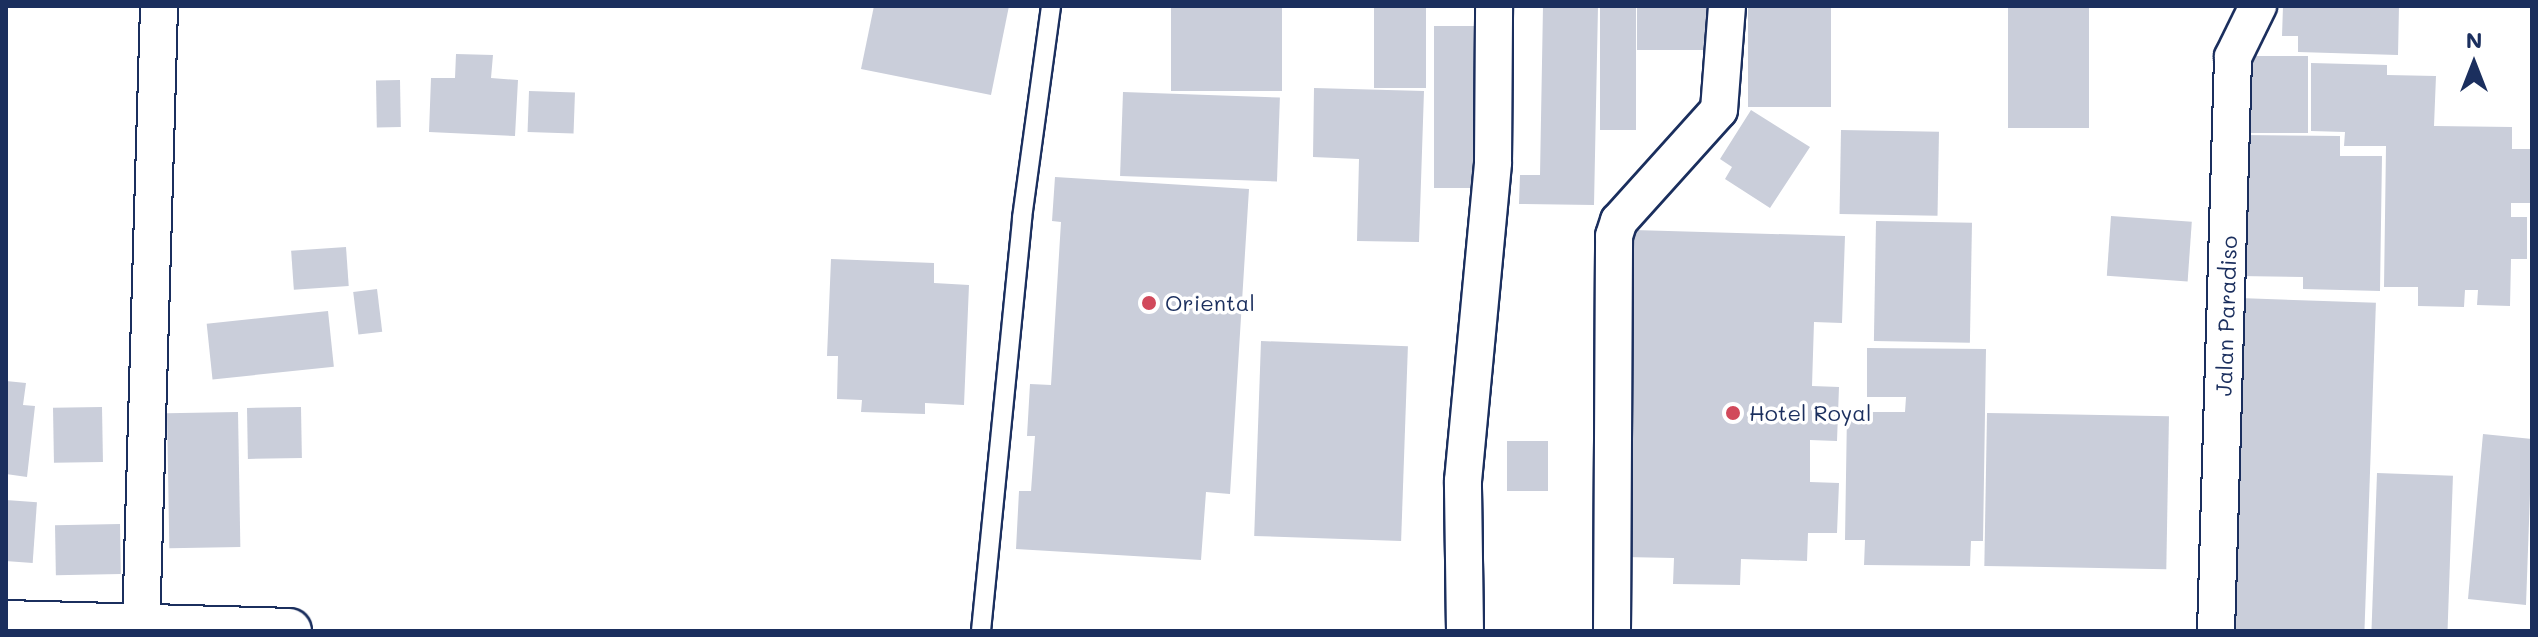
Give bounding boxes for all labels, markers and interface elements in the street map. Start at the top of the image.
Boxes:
north arrow [2434,24,2514,104]
text: N [2466,25,2482,54]
street label: Jalan Paradiso [2210,235,2242,397]
place label: Oriental [1165,290,1255,316]
marker: Oriental [1140,294,1158,312]
place label: Hotel Royal [1749,400,1871,426]
marker: Hotel Royal [1724,404,1742,422]

